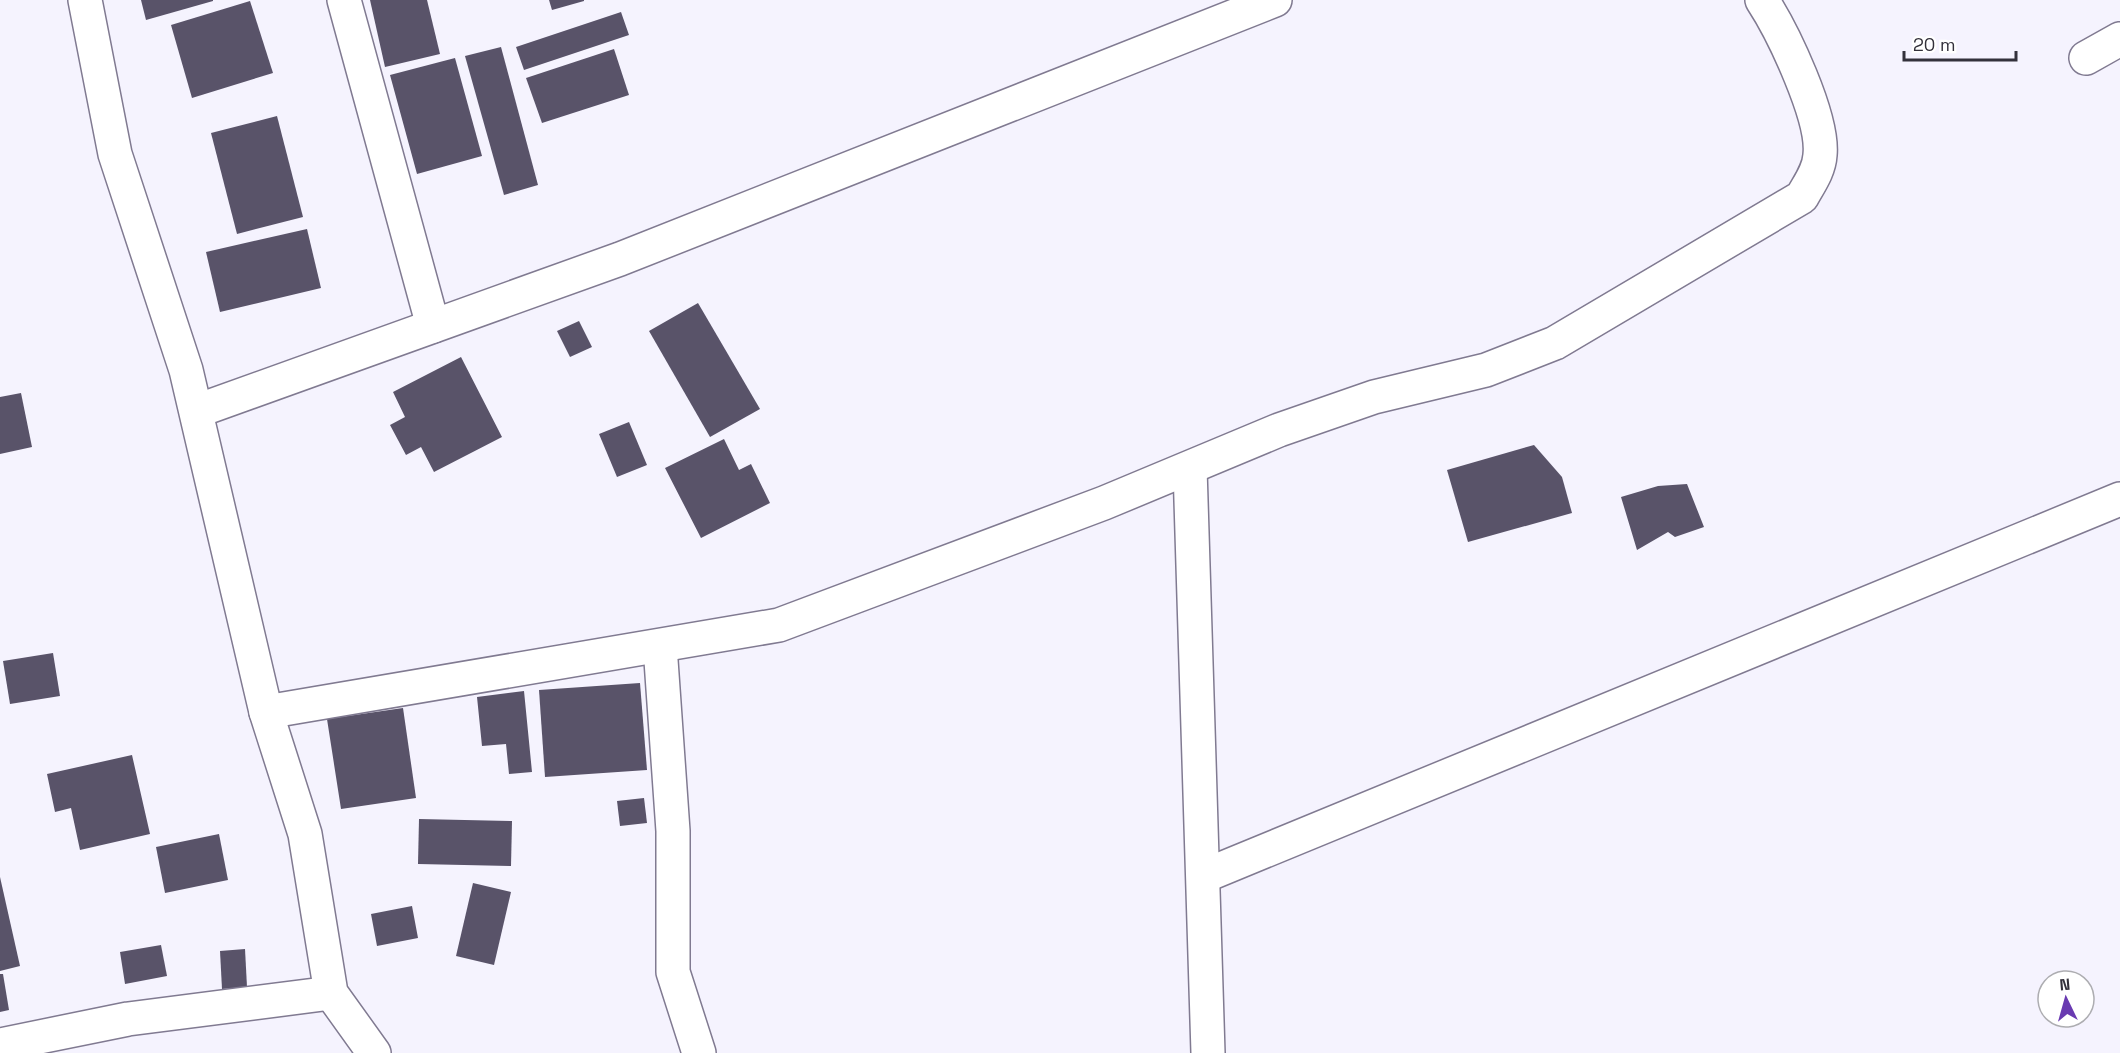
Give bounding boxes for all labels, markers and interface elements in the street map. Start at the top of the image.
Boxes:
scale bar [1904,24,2016,62]
text: 20 m [1913,33,1956,56]
north arrow [2036,969,2096,1029]
text: N [2058,974,2071,995]

